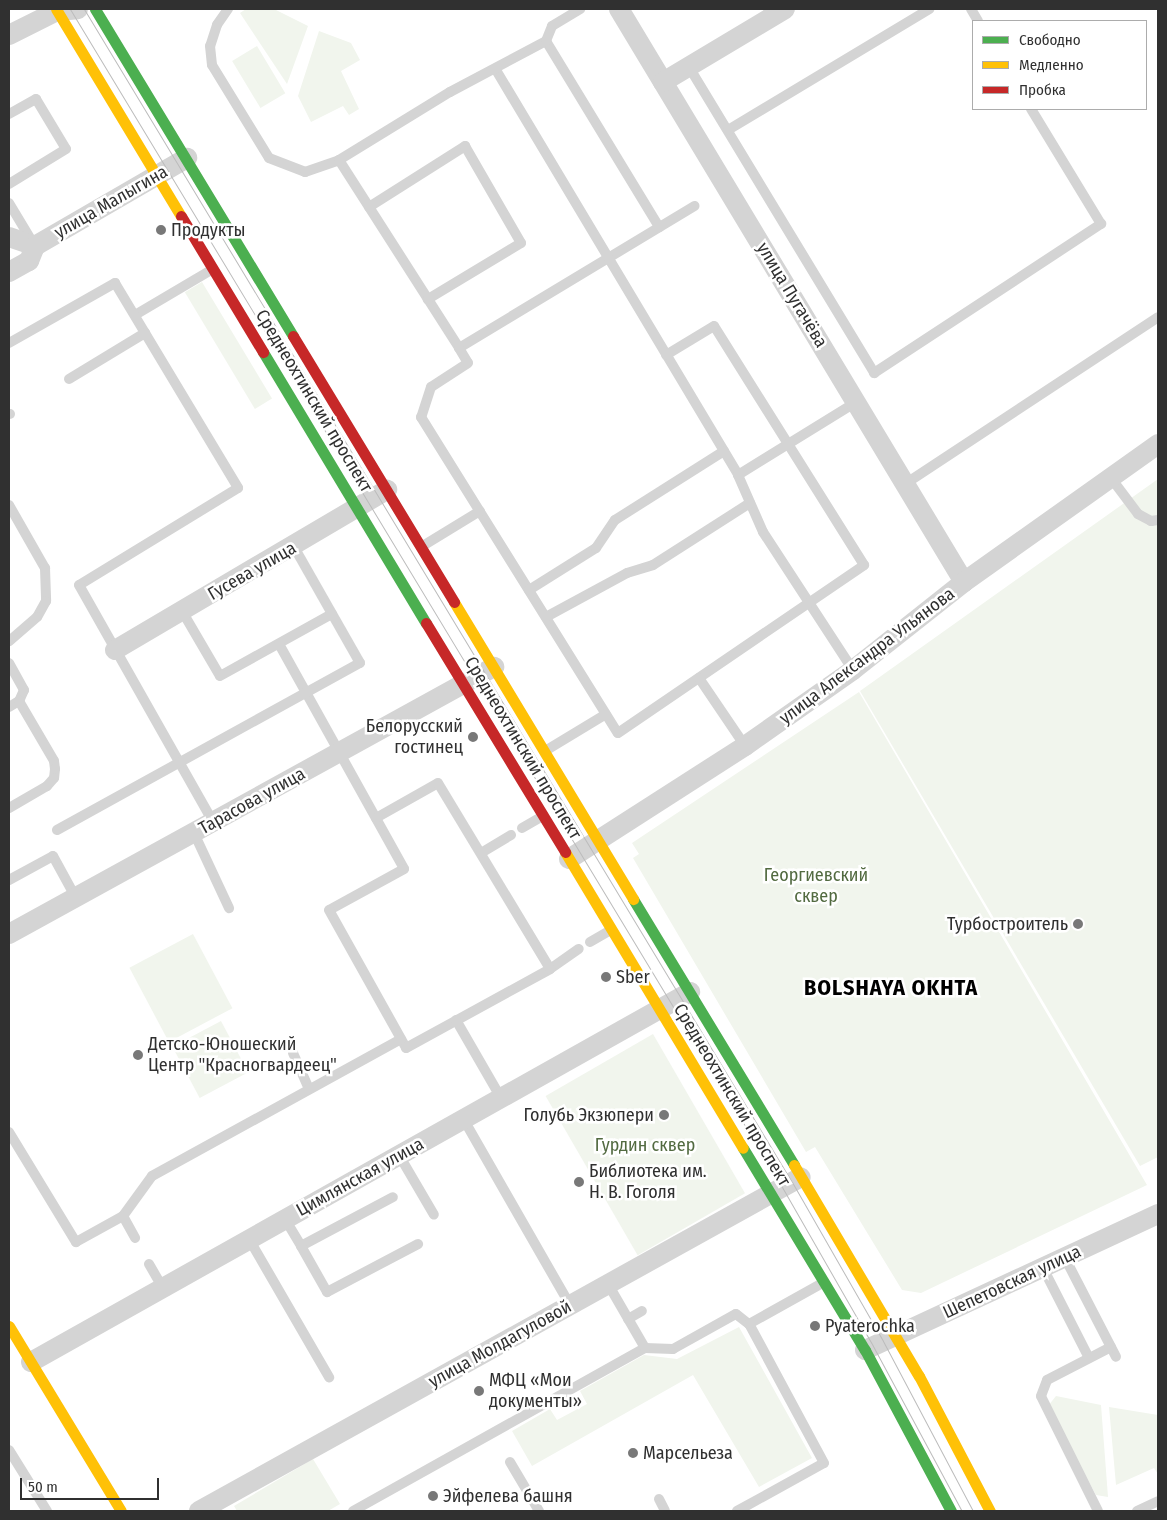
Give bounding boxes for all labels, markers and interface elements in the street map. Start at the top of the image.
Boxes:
legend [972,20,1147,110]
text: Свободно [1019,31,1081,49]
text: Медленно [1019,56,1084,74]
text: Пробка [1019,81,1066,99]
street label: улица Малыгина [51,161,171,243]
place label: Продукты [171,219,246,241]
marker: Продукты [155,224,167,236]
street label: улица Пугачёва [752,239,832,351]
street label: Среднеохтинский проспект [251,306,377,496]
street label: Гусева улица [204,537,300,605]
street label: улица Александра Ульянова [775,583,959,729]
street label: Среднеохтинский проспект [460,653,586,843]
place label: Белорусский гостинец [366,716,463,759]
marker: Белорусский гостинец [467,731,479,743]
street label: Тарасова улица [195,763,309,839]
park label: Георгиевский сквер [764,865,868,908]
place label: Турбостроитель [947,913,1068,935]
marker: Турбостроитель [1072,918,1084,930]
place label: Sber [616,966,650,988]
marker: Sber [600,971,612,983]
district label: BOLSHAYA OKHTA [802,975,980,1001]
street label: Среднеохтинский проспект [669,1000,795,1190]
place label: Детско-Юношеский Центр "Красногвардеец" [148,1034,337,1076]
marker: Детско-Юношеский Центр "Красногвардеец" [132,1049,144,1061]
place label: Голубь Экзюпери [523,1104,654,1126]
marker: Голубь Экзюпери [658,1109,670,1121]
street label: Цимлянская улица [293,1133,427,1221]
park label: Гурдин сквер [595,1134,695,1156]
place label: Библиотека им. Н. В. Гоголя [589,1161,707,1204]
marker: Библиотека им. Н. В. Гоголя [573,1176,585,1188]
street label: Шепетовская улица [939,1241,1085,1323]
street label: улица Молдагуловой [425,1296,575,1392]
place label: Pyaterochka [825,1315,915,1337]
marker: Pyaterochka [809,1320,821,1332]
place label: МФЦ «Мои документы» [489,1370,582,1412]
marker: МФЦ «Мои документы» [473,1385,485,1397]
place label: Марсельеза [643,1442,733,1464]
marker: Марсельеза [627,1447,639,1459]
scale bar [22,1468,161,1500]
text: 50 m [28,1478,58,1496]
place label: Эйфелева башня [443,1485,573,1507]
marker: Эйфелева башня [427,1490,439,1502]

